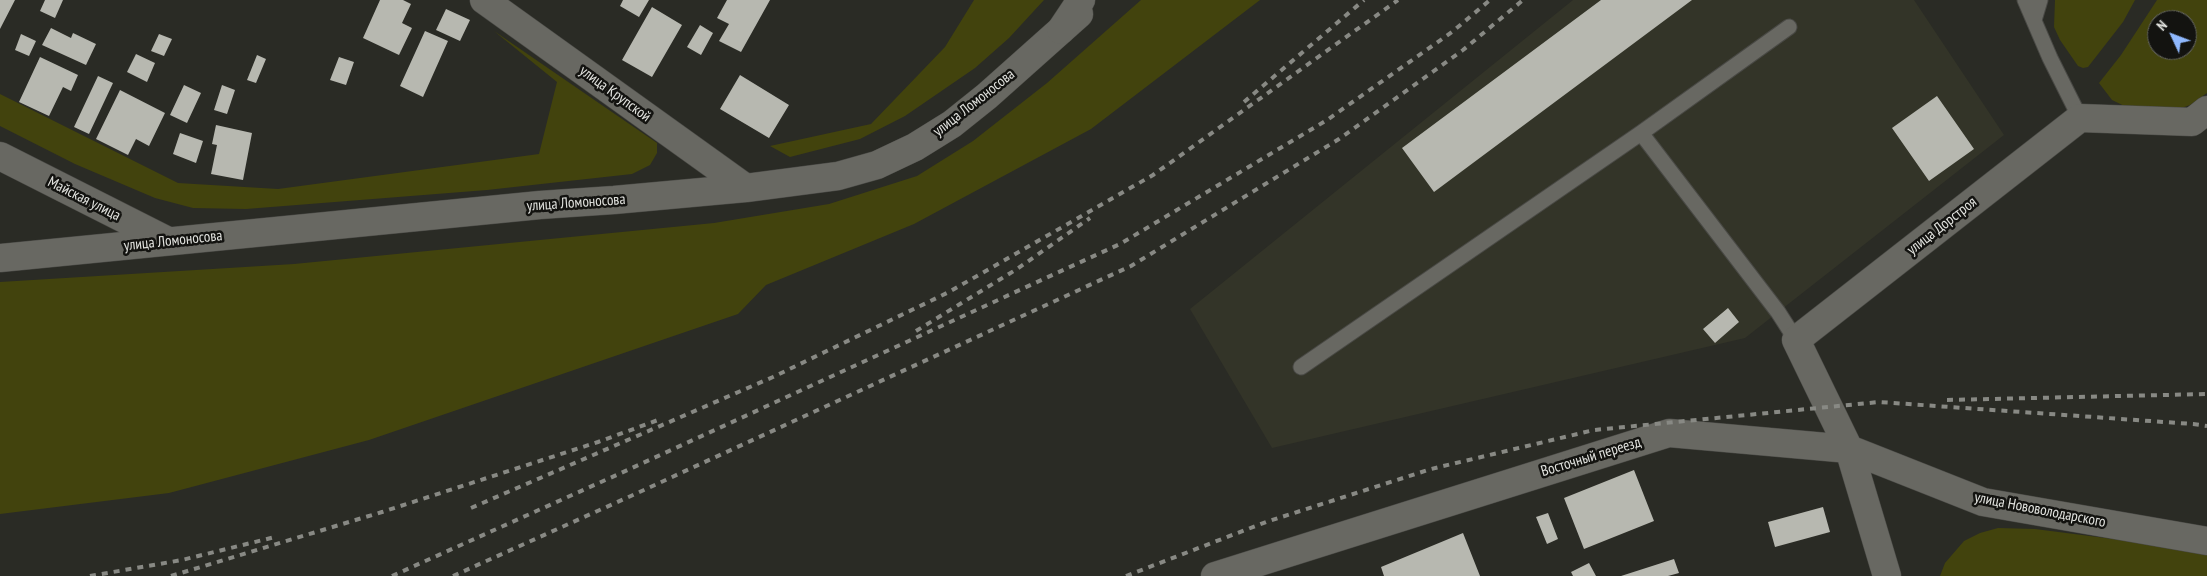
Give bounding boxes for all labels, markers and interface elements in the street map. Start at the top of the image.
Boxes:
north arrow [2147,10,2197,60]
text: N [2153,17,2171,34]
street label: улица Крупской [576,62,654,126]
street label: улица Ломоносова [930,65,1018,141]
street label: Майская улица [45,173,123,225]
street label: улица Ломоносова [526,191,626,215]
street label: улица Дорстроя [1904,193,1980,259]
street label: улица Ломоносова [123,227,223,255]
street label: Восточный переезд [1539,433,1643,481]
street label: улица Нововолодарского [1973,488,2107,532]

